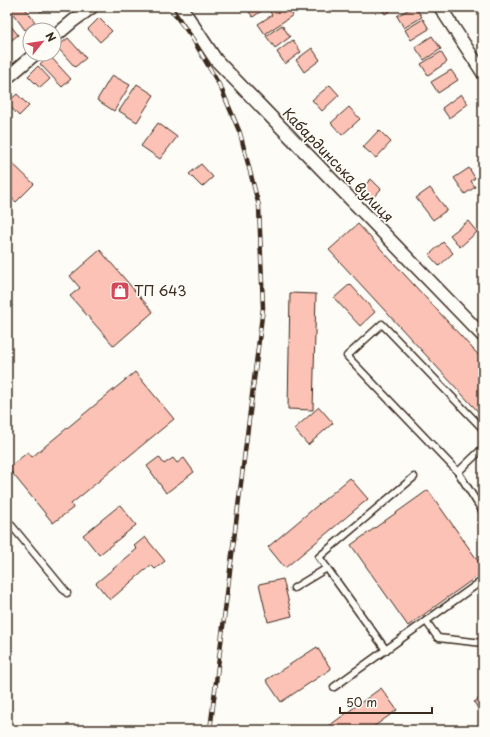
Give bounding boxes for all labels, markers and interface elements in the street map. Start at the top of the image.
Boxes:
north arrow [22,22,62,62]
text: N [42,29,61,45]
street label: Кабардинська вулиця [278,103,399,227]
shop icon: ТП 643 [109,280,131,302]
place label: ТП 643 [134,280,187,301]
scale bar [340,689,432,715]
text: 50 m [346,693,377,711]

